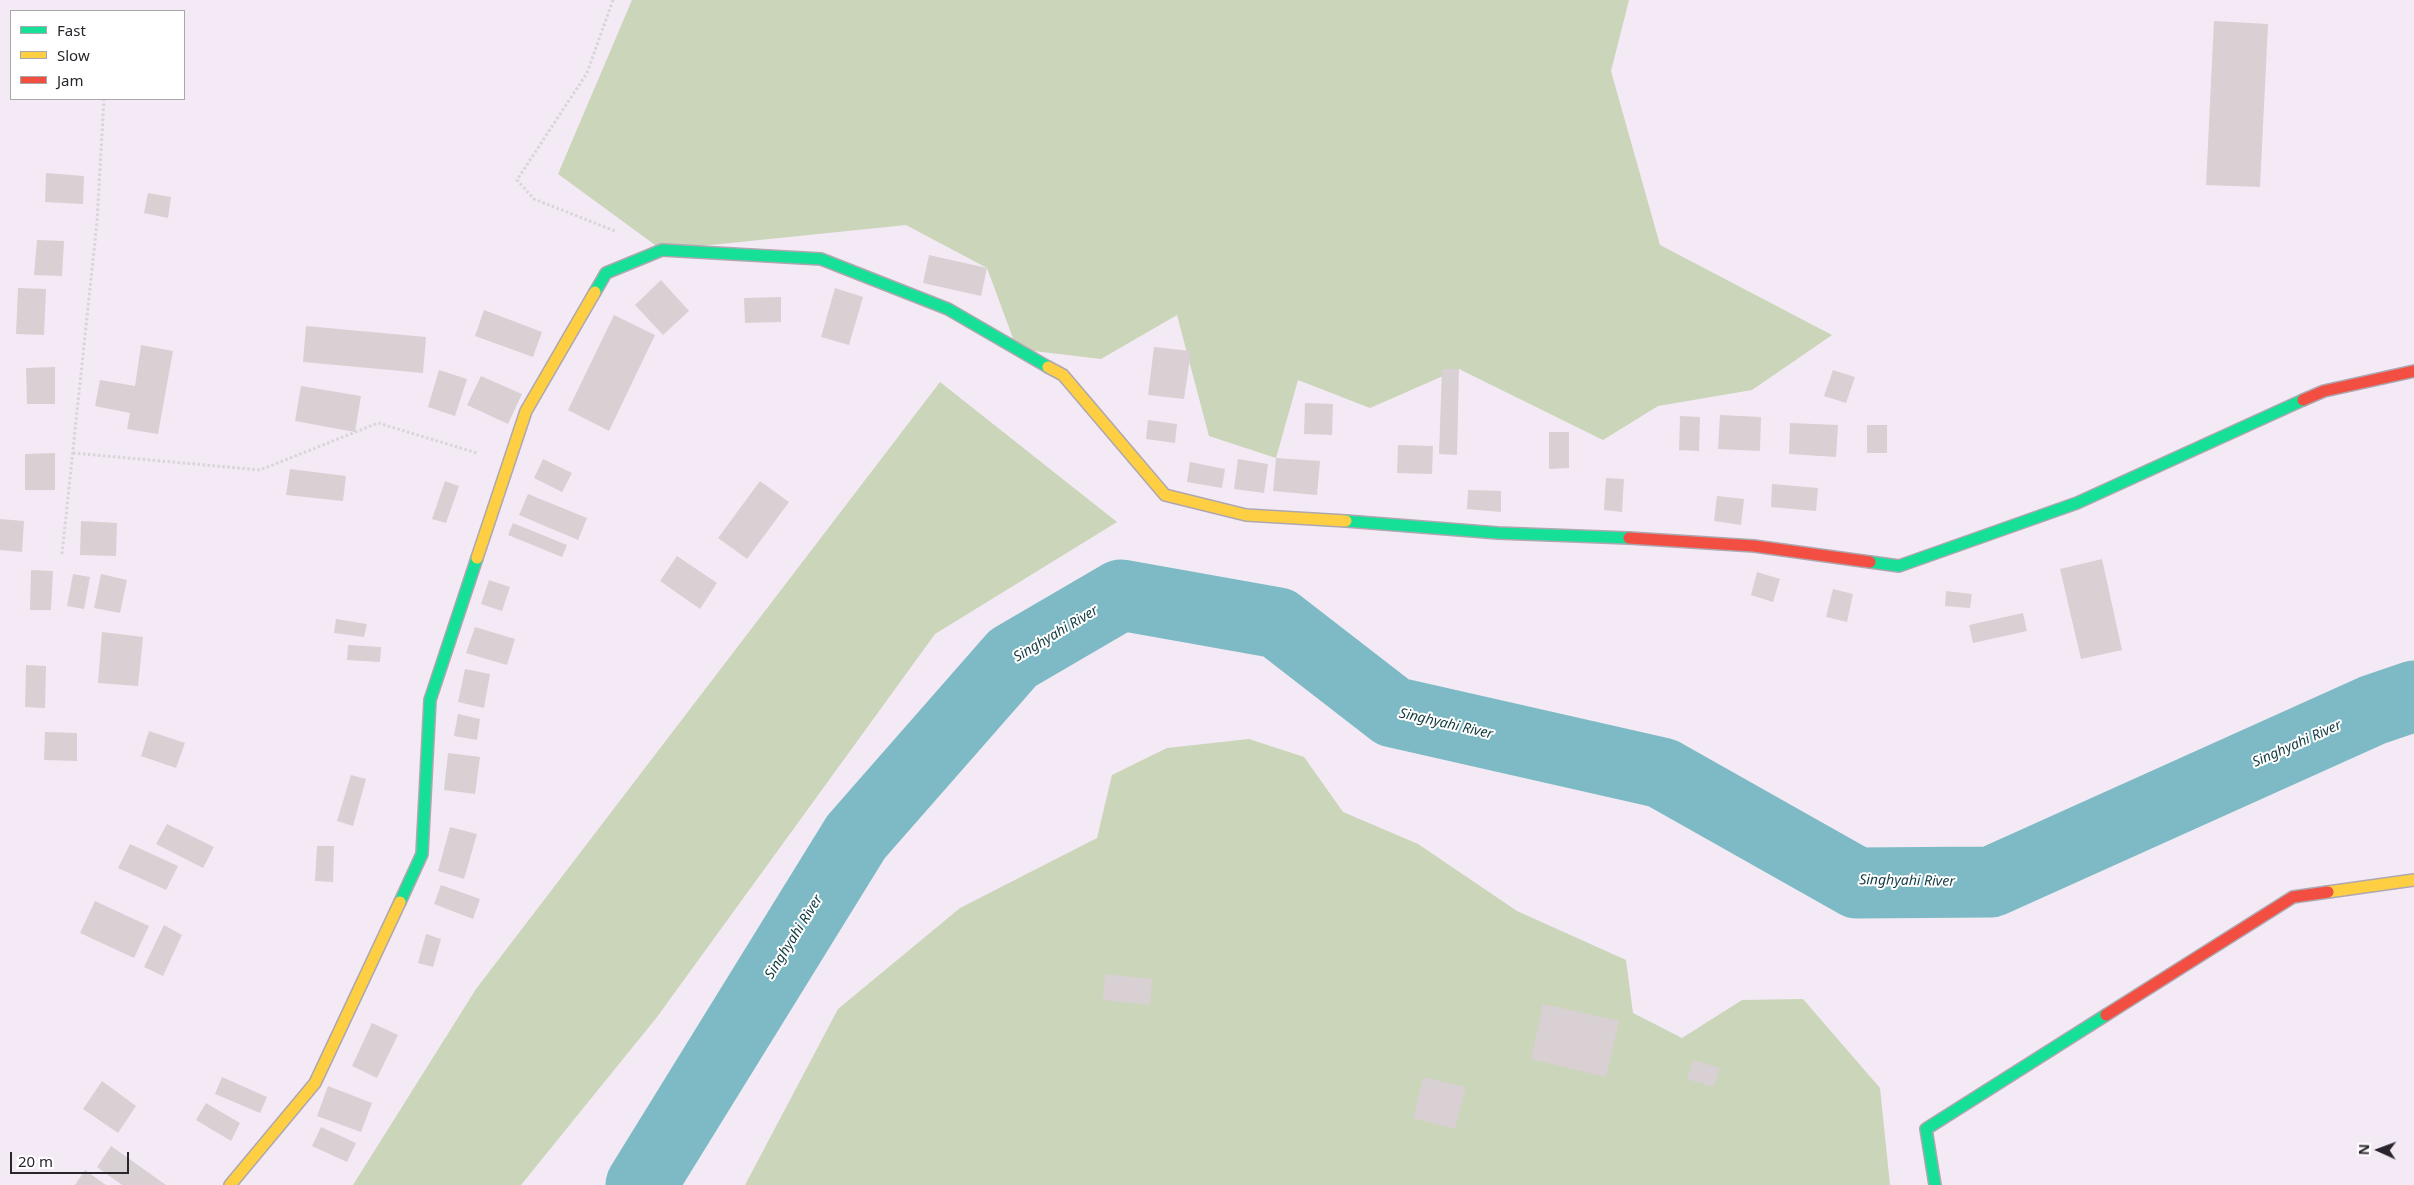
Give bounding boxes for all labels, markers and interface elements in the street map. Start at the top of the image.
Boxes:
legend [10,10,185,100]
text: Fast [57,20,86,40]
text: Slow [57,45,90,65]
text: Jam [57,70,84,90]
water label: Singhyahi River [1011,602,1101,666]
water label: Singhyahi River [1398,705,1494,743]
water label: Singhyahi River [2250,717,2344,771]
water label: Singhyahi River [1859,872,1955,890]
water label: Singhyahi River [762,892,826,982]
north arrow [2354,1125,2404,1175]
scale bar [12,1142,131,1174]
text: N [2354,1143,2373,1155]
text: 20 m [18,1151,53,1171]

